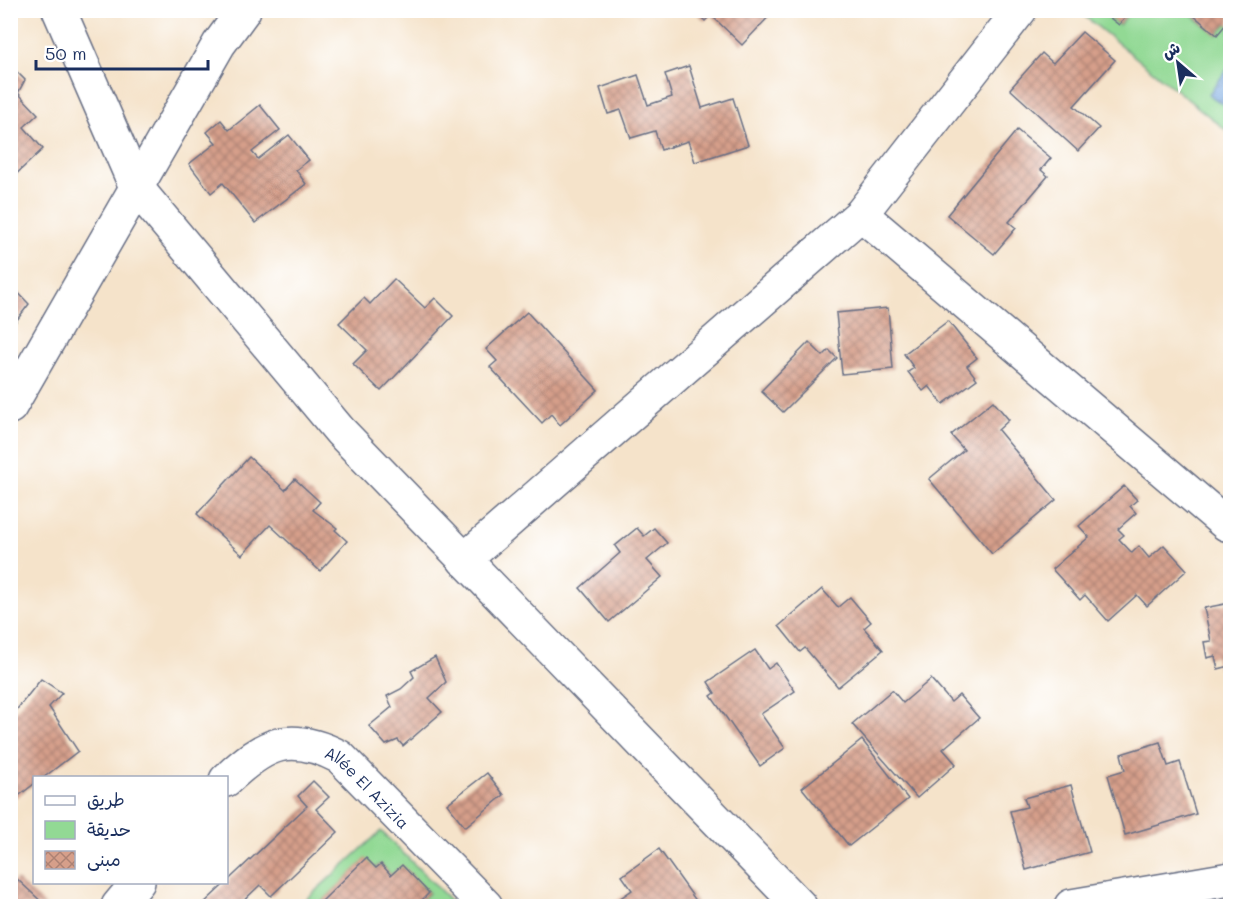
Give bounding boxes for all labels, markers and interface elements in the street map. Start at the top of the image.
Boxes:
scale bar [36,33,208,71]
north arrow [1148,33,1208,93]
text: ش [1158,36,1183,63]
text: 50 m [45,41,87,65]
street label: Allée El Azizia [322,741,414,833]
legend [33,776,228,884]
text: طريق [87,787,125,811]
text: حديقة [87,817,131,841]
text: مبنى [87,847,121,871]

